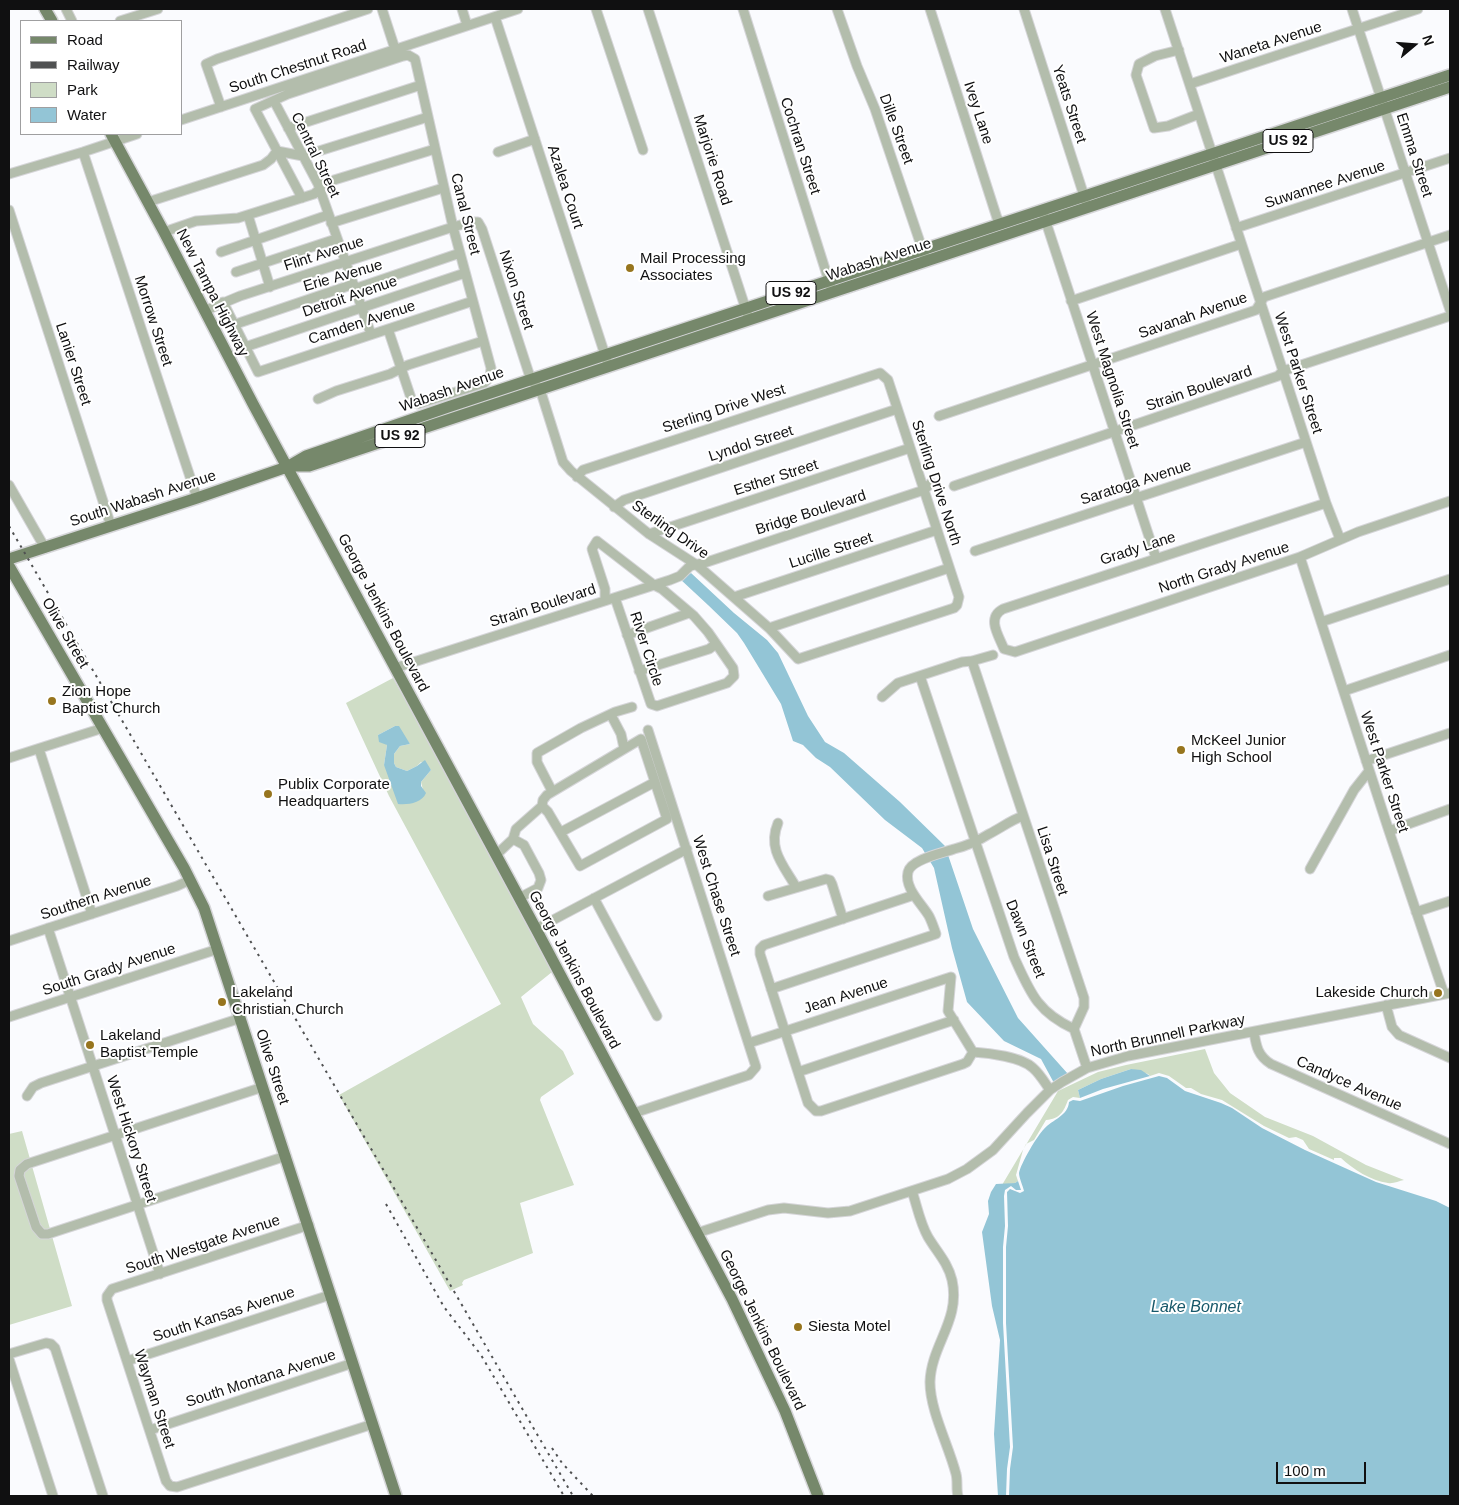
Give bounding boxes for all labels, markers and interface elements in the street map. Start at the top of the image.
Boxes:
street label: Waneta Avenue [1218,18,1324,68]
legend [20,20,182,135]
north arrow [1389,20,1439,70]
text: Road [67,31,103,48]
text: N [1419,33,1437,48]
street label: South Chestnut Road [227,36,369,98]
text: Railway [67,56,120,73]
street label: Yeats Street [1048,63,1090,145]
street label: Ivey Lane [959,79,997,147]
text: Park [67,81,98,98]
street label: Dille Street [875,91,917,167]
street label: Cochran Street [776,95,824,197]
text: Water [67,106,106,123]
street label: Central Street [287,109,343,201]
street label: Emma Street [1392,111,1436,199]
street label: Marjorie Road [689,112,735,208]
road number: US 92 [1263,130,1313,152]
street label: Azalea Court [543,143,587,231]
street label: Suwannee Avenue [1262,157,1388,213]
street label: Canal Street [446,171,484,257]
street label: New Tampa Highway [172,226,252,360]
street label: Flint Avenue [282,233,366,275]
street label: Wabash Avenue [824,235,934,285]
street label: Nixon Street [495,248,537,332]
place label: Mail Processing Associates [640,250,746,285]
street label: Erie Avenue [301,256,385,296]
marker: Mail Processing Associates [624,262,636,274]
street label: Detroit Avenue [300,272,400,322]
street label: Morrow Street [130,273,176,369]
road number: US 92 [766,282,816,304]
street label: Savanah Avenue [1136,289,1250,343]
street label: Camden Avenue [306,297,418,349]
street label: West Magnolia Street [1081,309,1143,451]
street label: West Parker Street [1270,310,1326,436]
street label: Lanier Street [51,320,95,408]
street label: Strain Boulevard [1144,362,1254,416]
street label: Wabash Avenue [397,364,507,416]
street label: Sterling Drive West [660,381,788,437]
street label: Sterling Drive North [907,418,965,548]
street label: Lyndol Street [706,422,796,466]
road number: US 92 [375,424,425,448]
street label: Esther Street [732,456,820,500]
street label: Saratoga Avenue [1078,457,1194,509]
street label: South Wabash Avenue [68,467,218,531]
street label: Bridge Boulevard [753,487,869,539]
street label: Sterling Drive [628,497,712,563]
street label: Grady Lane [1098,528,1178,570]
street label: Lucille Street [787,529,875,573]
street label: George Jenkins Boulevard [334,531,432,695]
street label: North Grady Avenue [1156,538,1292,598]
street label: Strain Boulevard [487,580,599,632]
street label: Olive Street [38,595,92,671]
street label: River Circle [625,609,667,689]
place label: Zion Hope Baptist Church [62,683,160,718]
marker: Zion Hope Baptist Church [46,695,58,707]
street label: West Parker Street [1356,709,1412,835]
place label: McKeel Junior High School [1191,732,1286,767]
marker: McKeel Junior High School [1175,744,1187,756]
place label: Publix Corporate Headquarters [278,776,390,811]
marker: Publix Corporate Headquarters [262,788,274,800]
street label: Lisa Street [1032,824,1072,898]
street label: West Chase Street [688,833,744,959]
street label: Southern Avenue [38,872,154,924]
street label: George Jenkins Boulevard [525,888,623,1052]
street label: Dawn Street [1001,897,1049,981]
street label: South Grady Avenue [40,940,178,1000]
street label: Jean Avenue [802,974,890,1018]
place label: Lakeland Christian Church [232,984,344,1019]
place label: Lakeside Church [1315,984,1428,1002]
marker: Lakeside Church [1432,987,1444,999]
marker: Lakeland Christian Church [216,996,228,1008]
street label: North Brunnell Parkway [1089,1011,1247,1061]
place label: Lakeland Baptist Temple [100,1027,198,1062]
street label: Olive Street [251,1027,293,1107]
marker: Lakeland Baptist Temple [84,1039,96,1051]
street label: Candyce Avenue [1293,1053,1405,1115]
street label: West Hickory Street [102,1073,160,1205]
street label: South Westgate Avenue [124,1212,282,1278]
street label: George Jenkins Boulevard [715,1247,809,1413]
street label: South Kansas Avenue [151,1284,297,1346]
water label: Lake Bonnet [1151,1298,1241,1318]
place label: Siesta Motel [808,1318,891,1336]
marker: Siesta Motel [792,1321,804,1333]
street label: South Montana Avenue [184,1346,338,1412]
street label: Wayman Street [130,1347,178,1451]
scale bar [1279,1452,1369,1484]
text: 100 m [1284,1462,1326,1479]

